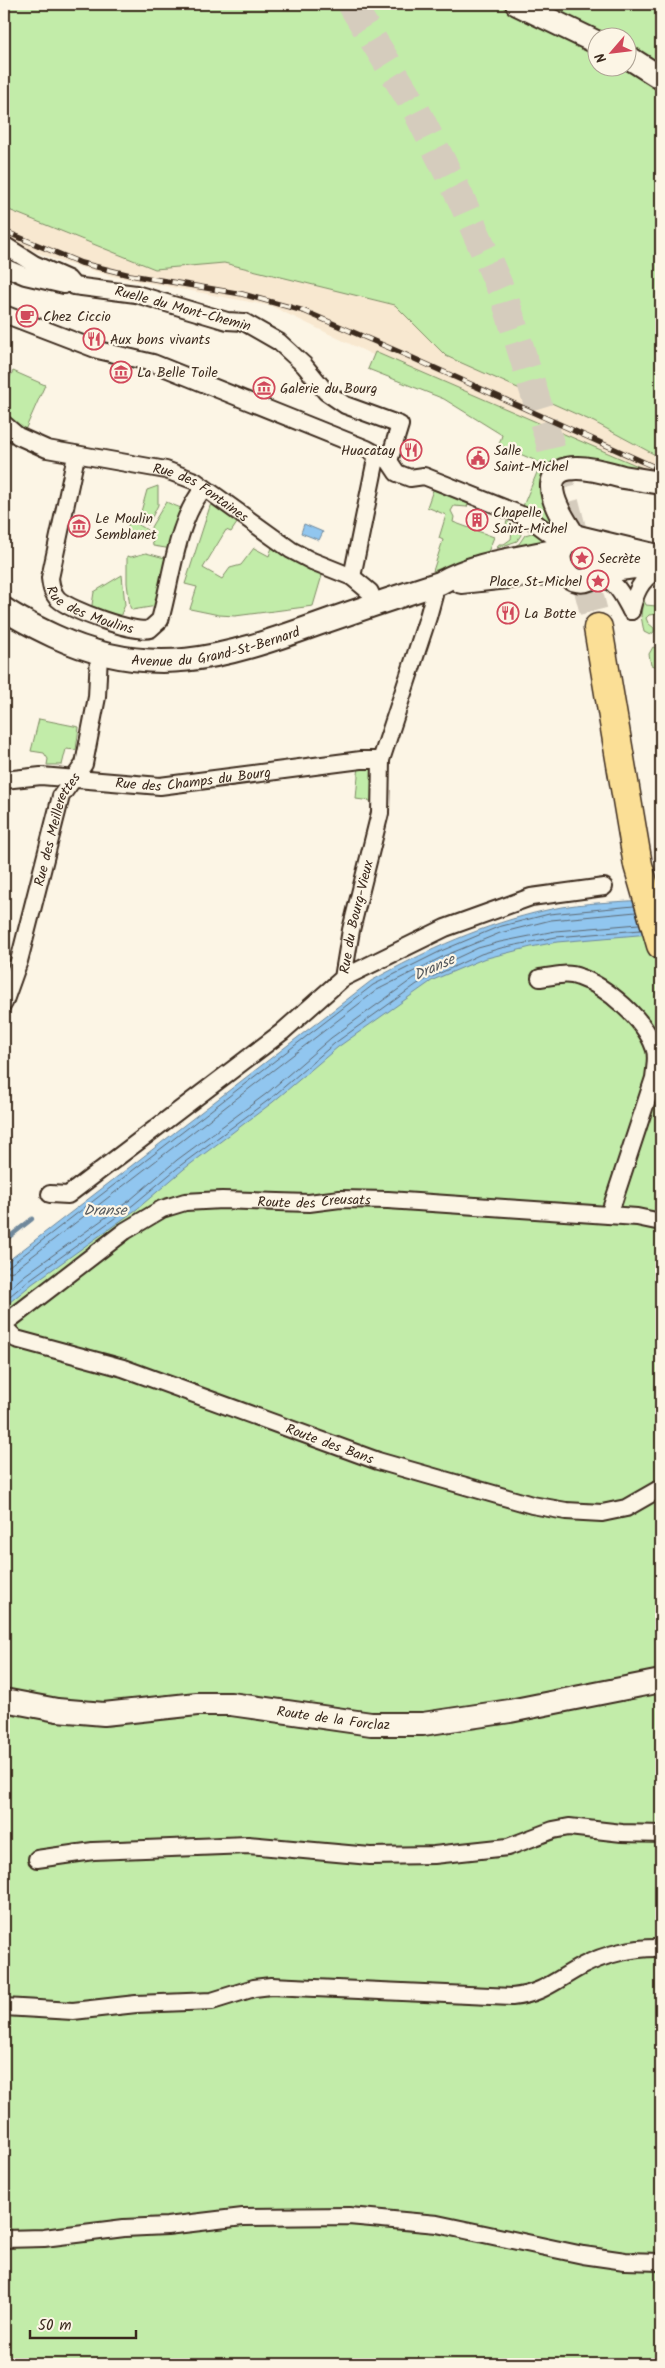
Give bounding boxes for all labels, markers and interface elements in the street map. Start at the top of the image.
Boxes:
north arrow [588,28,638,78]
text: N [590,48,613,67]
street label: Ruelle du Mont-Chemin [112,280,253,338]
cafe icon: Chez Ciccio [15,304,39,328]
place label: Chez Ciccio [43,306,111,328]
restaurant icon: Aux bons vivants [82,327,106,351]
place label: Aux bons vivants [110,329,210,351]
museum icon: La Belle Toile [109,360,133,384]
place label: La Belle Toile [137,362,218,384]
museum icon: Galerie du Bourg [252,376,276,400]
place label: Galerie du Bourg [280,378,377,400]
restaurant icon: Huacatay [399,438,423,462]
place label: Huacatay [341,440,395,462]
place label: Salle Saint-Michel [494,440,569,478]
public building icon: Salle Saint-Michel [466,446,490,470]
street label: Rue des Fontaines [151,458,253,528]
place label: Chapelle Saint-Michel [493,502,568,540]
place label: Le Moulin Semblanet [95,508,157,546]
building icon: Chapelle Saint-Michel [465,508,489,532]
museum icon: Le Moulin Semblanet [67,514,91,538]
place icon: Secrète [570,546,594,570]
place label: Secrète [598,548,641,570]
place icon: Place St-Michel [586,569,610,593]
place label: Place St-Michel [489,571,583,593]
street label: Rue des Moulins [40,583,135,640]
restaurant icon: La Botte [496,601,520,625]
place label: La Botte [524,603,577,625]
street label: Avenue du Grand-St-Bernard [130,621,304,673]
street label: Rue des Champs du Bourg [114,762,272,798]
street label: Rue des Meillerettes [28,768,87,889]
street label: Rue du Bourg-Vieux [334,857,380,975]
water label: Dranse [410,948,460,988]
street label: Route des Creusats [257,1189,371,1215]
water label: Dranse [84,1199,128,1223]
street label: Route des Bans [282,1418,377,1471]
street label: Route de la Forclaz [275,1701,390,1736]
scale bar [30,2308,136,2340]
text: 50 m [38,2314,72,2338]

